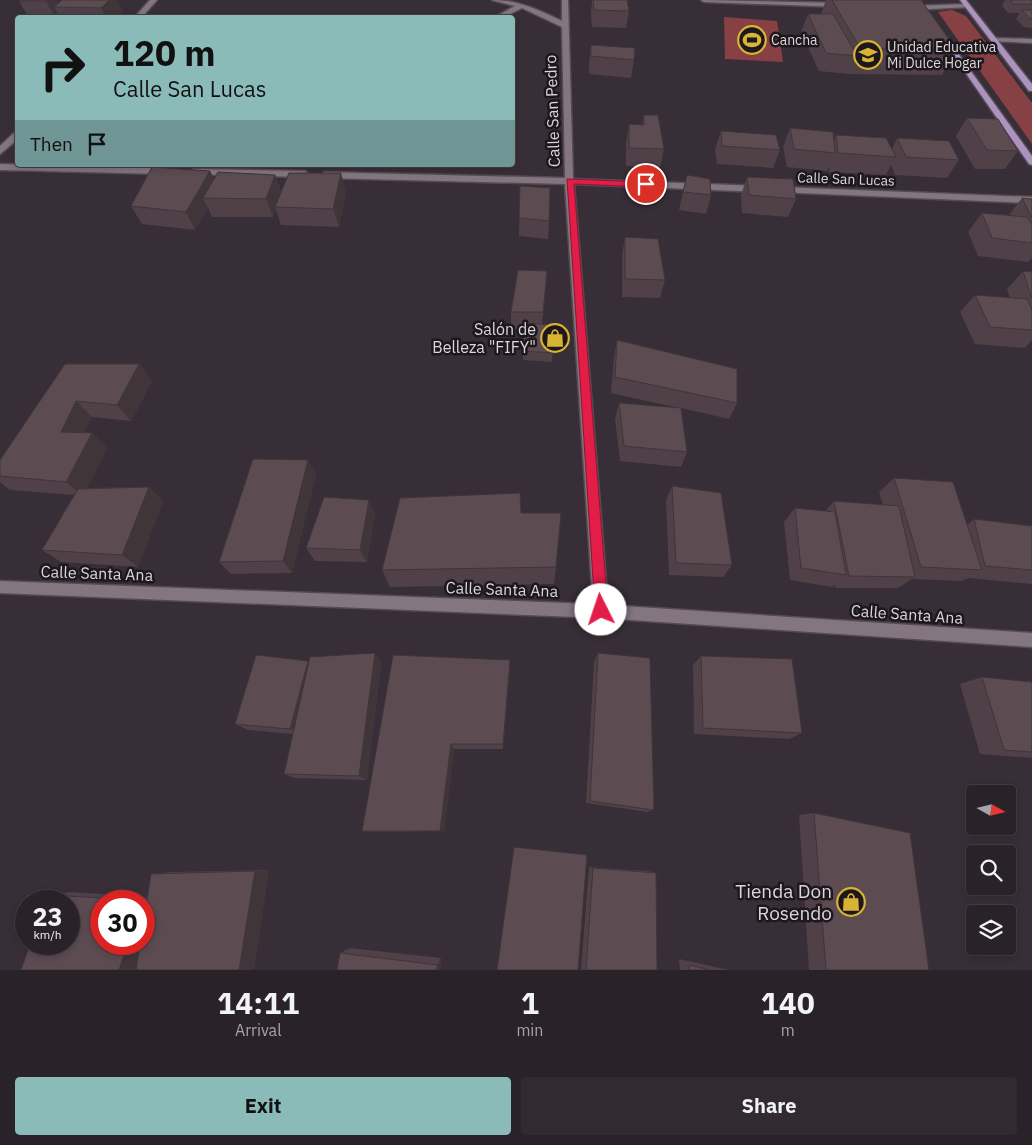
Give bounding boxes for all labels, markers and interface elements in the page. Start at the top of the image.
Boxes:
sports icon: Cancha [737,25,767,55]
text: 120 m [113,30,216,76]
place label: Cancha [771,31,818,49]
icon: right [30,35,95,100]
place label: Unidad Educativa Mi Dulce Hogar [887,38,997,72]
school or university icon: Unidad Educativa Mi Dulce Hogar [853,40,883,70]
street label: Calle San Pedro [540,54,564,168]
text: Calle San Lucas [113,74,267,103]
icon: arrive [83,130,111,158]
text: Then [30,132,73,156]
pin [625,163,667,205]
street label: Calle San Lucas [797,168,895,190]
icon: arrive [632,170,660,198]
place label: Salón de Belleza "FIFY" [432,319,536,357]
shop icon: Salón de Belleza "FIFY" [540,323,570,353]
street label: Calle Santa Ana [40,561,154,585]
street label: Calle Santa Ana [445,577,559,601]
position arrow [574,583,626,635]
street label: Calle Santa Ana [850,600,964,628]
north arrow [966,785,1016,835]
map controls [966,785,1016,955]
button: search [966,845,1016,895]
place label: Tienda Don Rosendo [735,879,832,925]
shop icon: Tienda Don Rosendo [836,887,866,917]
speed limit sign: 30 [90,890,155,955]
text: 23 [32,900,63,933]
button: layers [966,905,1016,955]
text: km/h [33,927,62,942]
text: 14:11 [217,983,299,1022]
text: 1 [521,983,539,1022]
text: 140 [761,983,815,1022]
text: Arrival [235,1020,282,1040]
text: min [516,1020,543,1040]
text: m [781,1020,795,1040]
button: Exit [15,1077,511,1135]
button: Share [521,1077,1017,1135]

